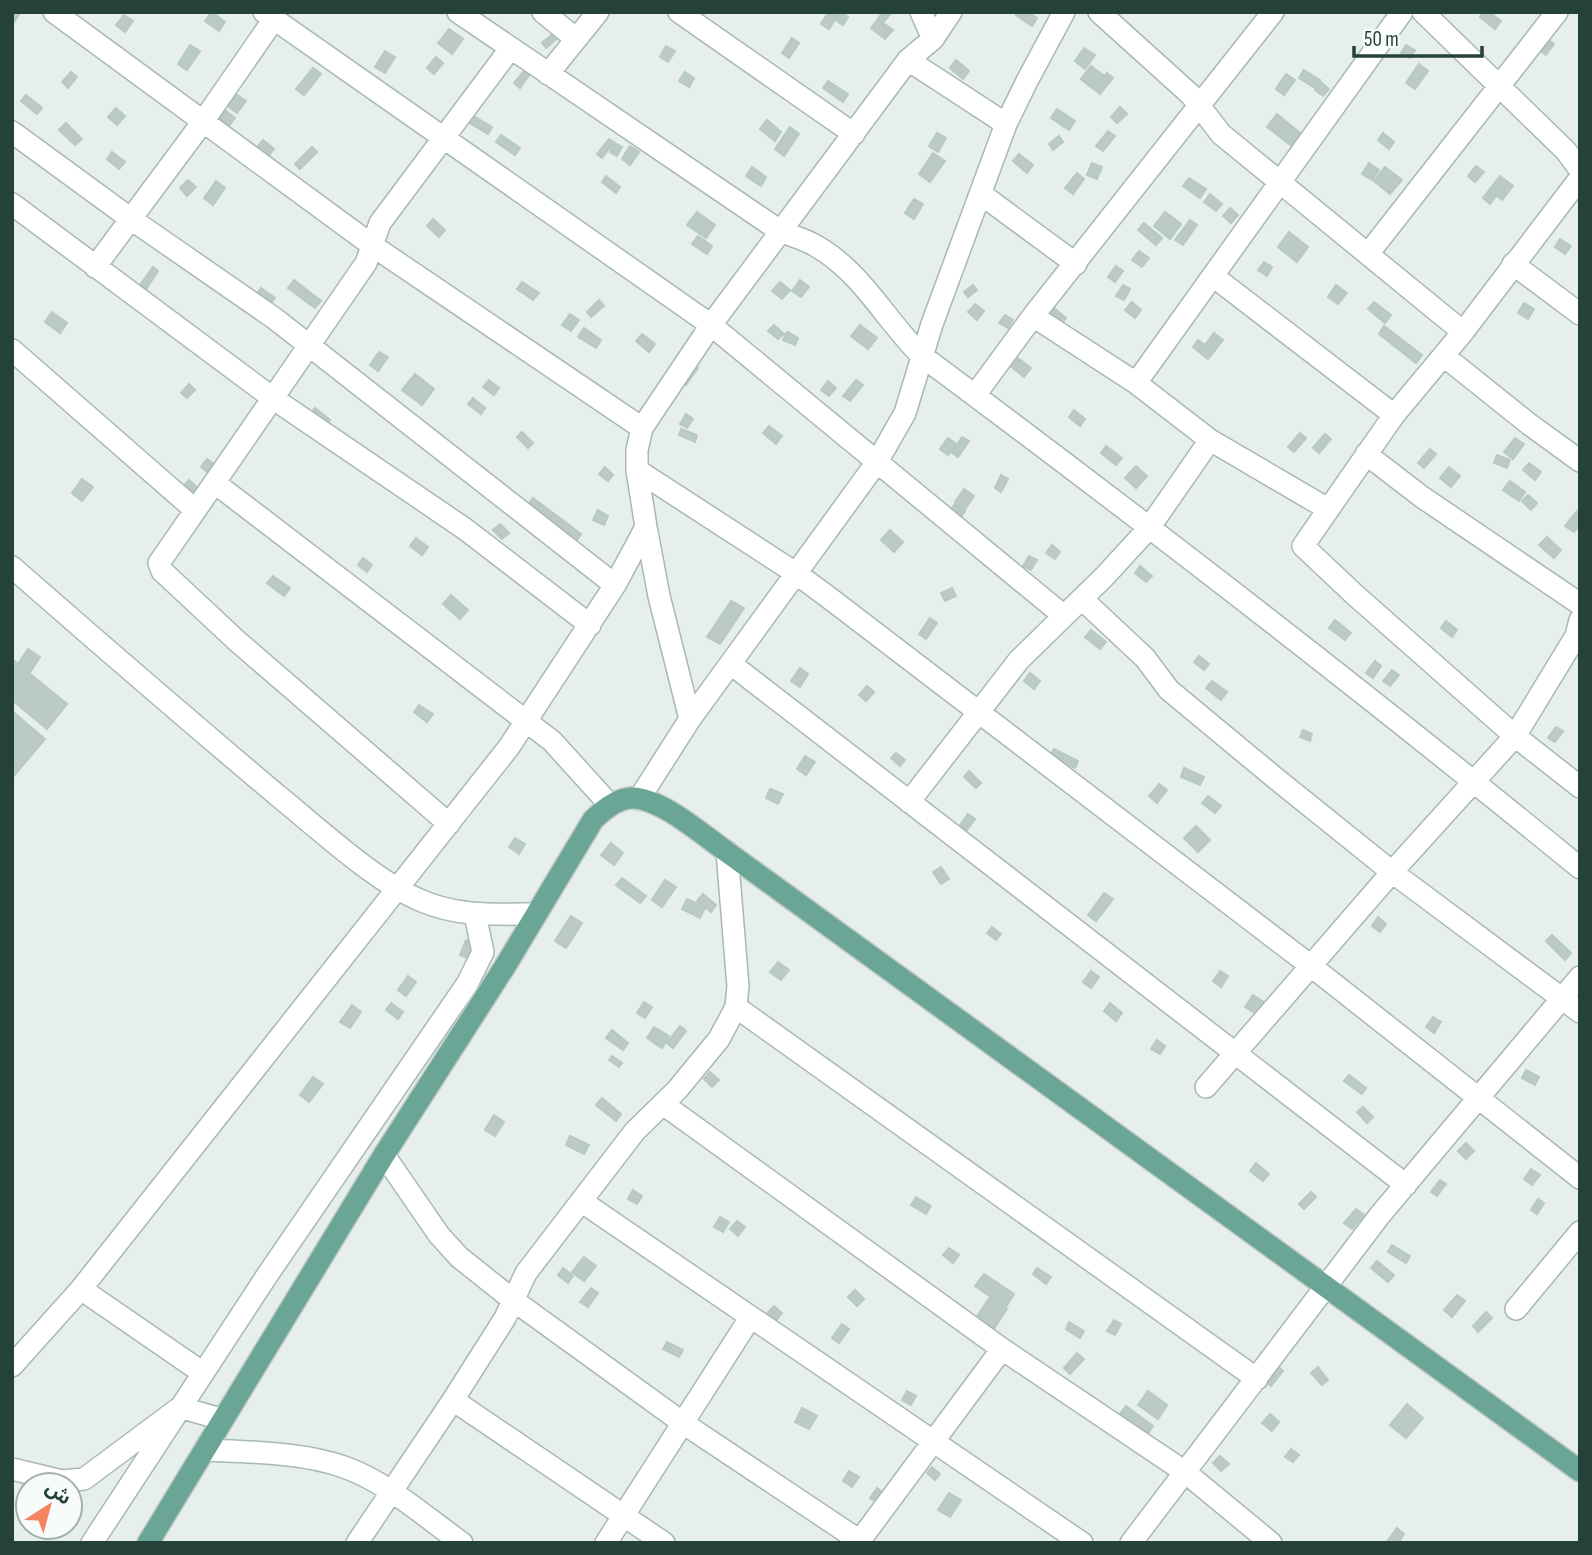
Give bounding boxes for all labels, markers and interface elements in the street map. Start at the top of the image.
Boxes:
scale bar [1354,14,1482,58]
text: 50 m [1364,27,1399,52]
north arrow [14,1471,84,1541]
text: ش [41,1477,75,1510]

